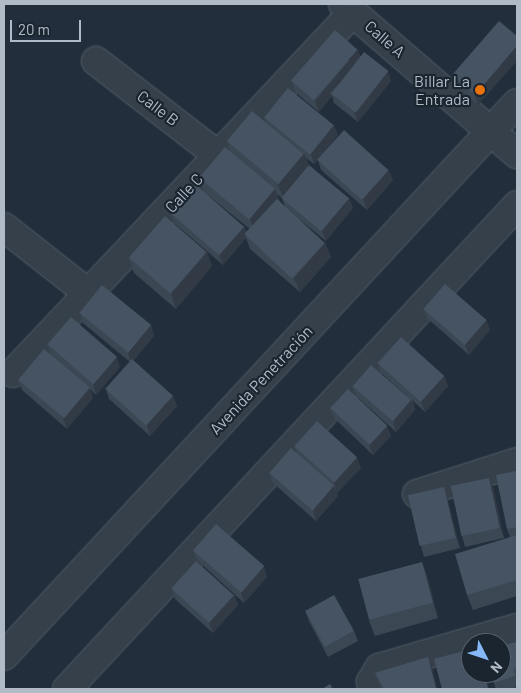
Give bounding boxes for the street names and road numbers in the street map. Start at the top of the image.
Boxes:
street label: Calle A [361,16,409,62]
street label: Calle B [133,86,183,130]
street label: Calle C [161,169,207,217]
street label: Avenida Penetración [206,322,316,438]

